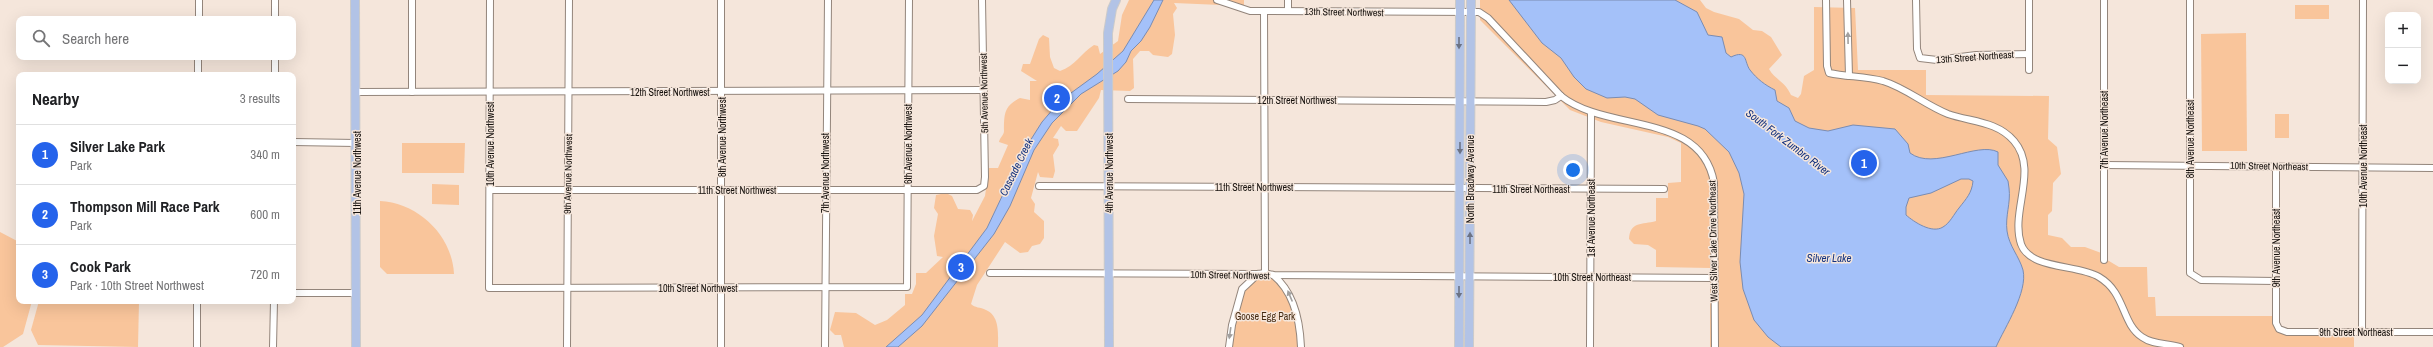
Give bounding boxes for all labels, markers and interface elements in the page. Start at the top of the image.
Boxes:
street label: 13th Street Northwest [1304,5,1384,19]
map controls [2385,12,2421,84]
button: + [2385,12,2421,48]
search box [16,16,296,60]
icon: search [30,27,52,49]
text: Search here [62,28,129,49]
one-way arrow [1844,32,1851,44]
one-way arrow [1456,37,1462,50]
street label: 13th Street Northeast [1936,48,2015,66]
button: − [2385,48,2421,84]
street label: 5th Avenue Northwest [977,52,991,133]
pin: 2 [1044,83,1070,113]
street label: 12th Street Northwest [630,86,710,99]
text: Nearby [32,87,79,110]
text: 3 results [240,90,280,107]
street label: 7th Avenue Northeast [2098,90,2111,169]
street label: 12th Street Northwest [1257,94,1337,107]
street label: 8th Avenue Northwest [716,96,729,177]
street label: 8th Avenue Northeast [2184,99,2197,178]
street label: 10th Avenue Northwest [484,101,497,186]
street label: 6th Avenue Northwest [902,103,915,184]
water label: South Fork Zumbro River [1743,106,1834,179]
street label: 10th Avenue Northeast [2357,124,2370,208]
street label: 11th Avenue Northwest [351,130,364,215]
street label: 7th Avenue Northwest [819,132,832,213]
street label: 4th Avenue Northwest [1103,132,1116,213]
street label: 9th Avenue Northwest [561,133,575,214]
street label: North Broadway Avenue [1464,134,1477,223]
text: Silver Lake Park [70,136,165,157]
water label: Cascade Creek [996,136,1036,198]
one-way arrow [1457,142,1463,155]
text: 1 [42,146,48,163]
text: 340 m [250,146,280,163]
pin: 1 [1851,148,1877,178]
text: Park [70,157,92,174]
street label: 10th Street Northeast [2230,159,2309,173]
your location [1563,160,1583,180]
street label: 1st Avenue Northeast [1585,178,1598,257]
street label: West Silver Lake Drive Northeast [1705,179,1721,302]
street label: 11th Street Northwest [1215,181,1294,194]
street label: 11th Street Northeast [1492,183,1570,196]
street label: 11th Street Northwest [698,184,777,197]
text: Thompson Mill Race Park [70,196,220,217]
text: 2 [42,206,48,223]
text: 600 m [250,206,280,223]
street label: 9th Avenue Northeast [2270,208,2283,287]
text: Park [70,217,92,234]
one-way arrow [1467,231,1473,244]
water label: Silver Lake [1806,251,1852,265]
pin: 3 [948,252,974,282]
text: Cook Park [70,256,131,277]
text: 3 [42,266,48,283]
text: 720 m [250,266,280,283]
street label: 10th Street Northwest [1190,268,1270,282]
street label: 10th Street Northeast [1553,271,1632,284]
text: Park · 10th Street Northwest [70,277,204,294]
street label: 10th Street Northwest [658,282,738,295]
one-way arrow [1456,286,1462,299]
one-way arrow [1286,289,1292,301]
park label: Goose Egg Park [1235,310,1296,323]
street label: 9th Street Northeast [2319,326,2393,339]
one-way arrow [1227,327,1233,339]

